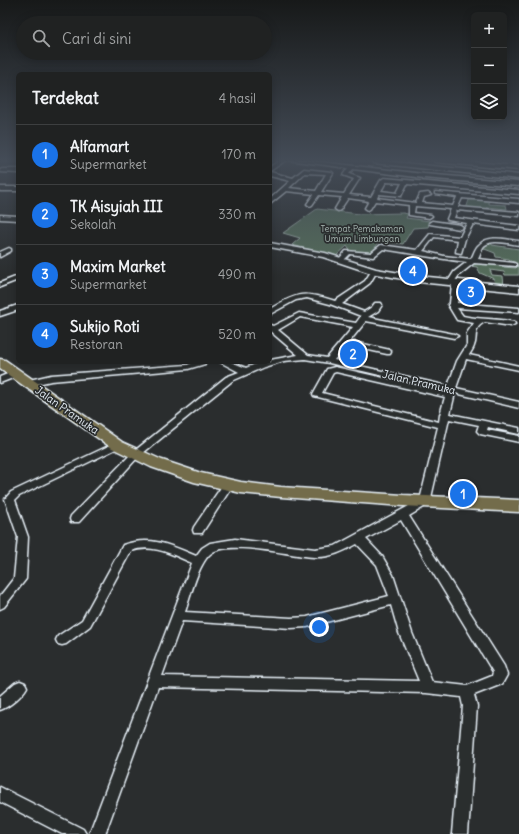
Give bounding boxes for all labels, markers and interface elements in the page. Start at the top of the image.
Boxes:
map controls [471,12,507,120]
button: + [471,12,507,48]
search box [16,16,272,60]
icon: search [30,27,52,49]
text: Cari di sini [62,29,131,48]
button: − [471,48,507,84]
button: layers [471,84,507,120]
text: Terdekat [32,87,99,109]
text: 4 hasil [219,90,256,107]
text: Alfamart [70,137,129,156]
text: 1 [42,146,48,163]
text: 170 m [221,146,256,163]
text: Supermarket [70,156,147,173]
text: TK Aisyiah III [70,197,163,216]
text: 2 [41,206,49,223]
text: 330 m [218,206,256,223]
text: Sekolah [70,216,116,233]
park label: Tempat Pemakaman Umum Limbungan [320,223,404,244]
pin: 4 [400,256,426,286]
text: Maxim Market [70,257,166,276]
text: 3 [41,266,49,283]
text: 490 m [218,266,256,283]
text: Supermarket [70,276,147,293]
pin: 3 [458,277,484,307]
text: Sukijo Roti [70,317,140,336]
text: 4 [41,326,49,343]
text: 520 m [218,326,256,343]
text: Restoran [70,336,123,353]
pin: 2 [340,339,366,369]
street label: Jalan Pramuka [381,367,457,397]
street label: Jalan Pramuka [32,383,102,437]
pin: 1 [450,479,476,509]
your location [309,617,329,637]

